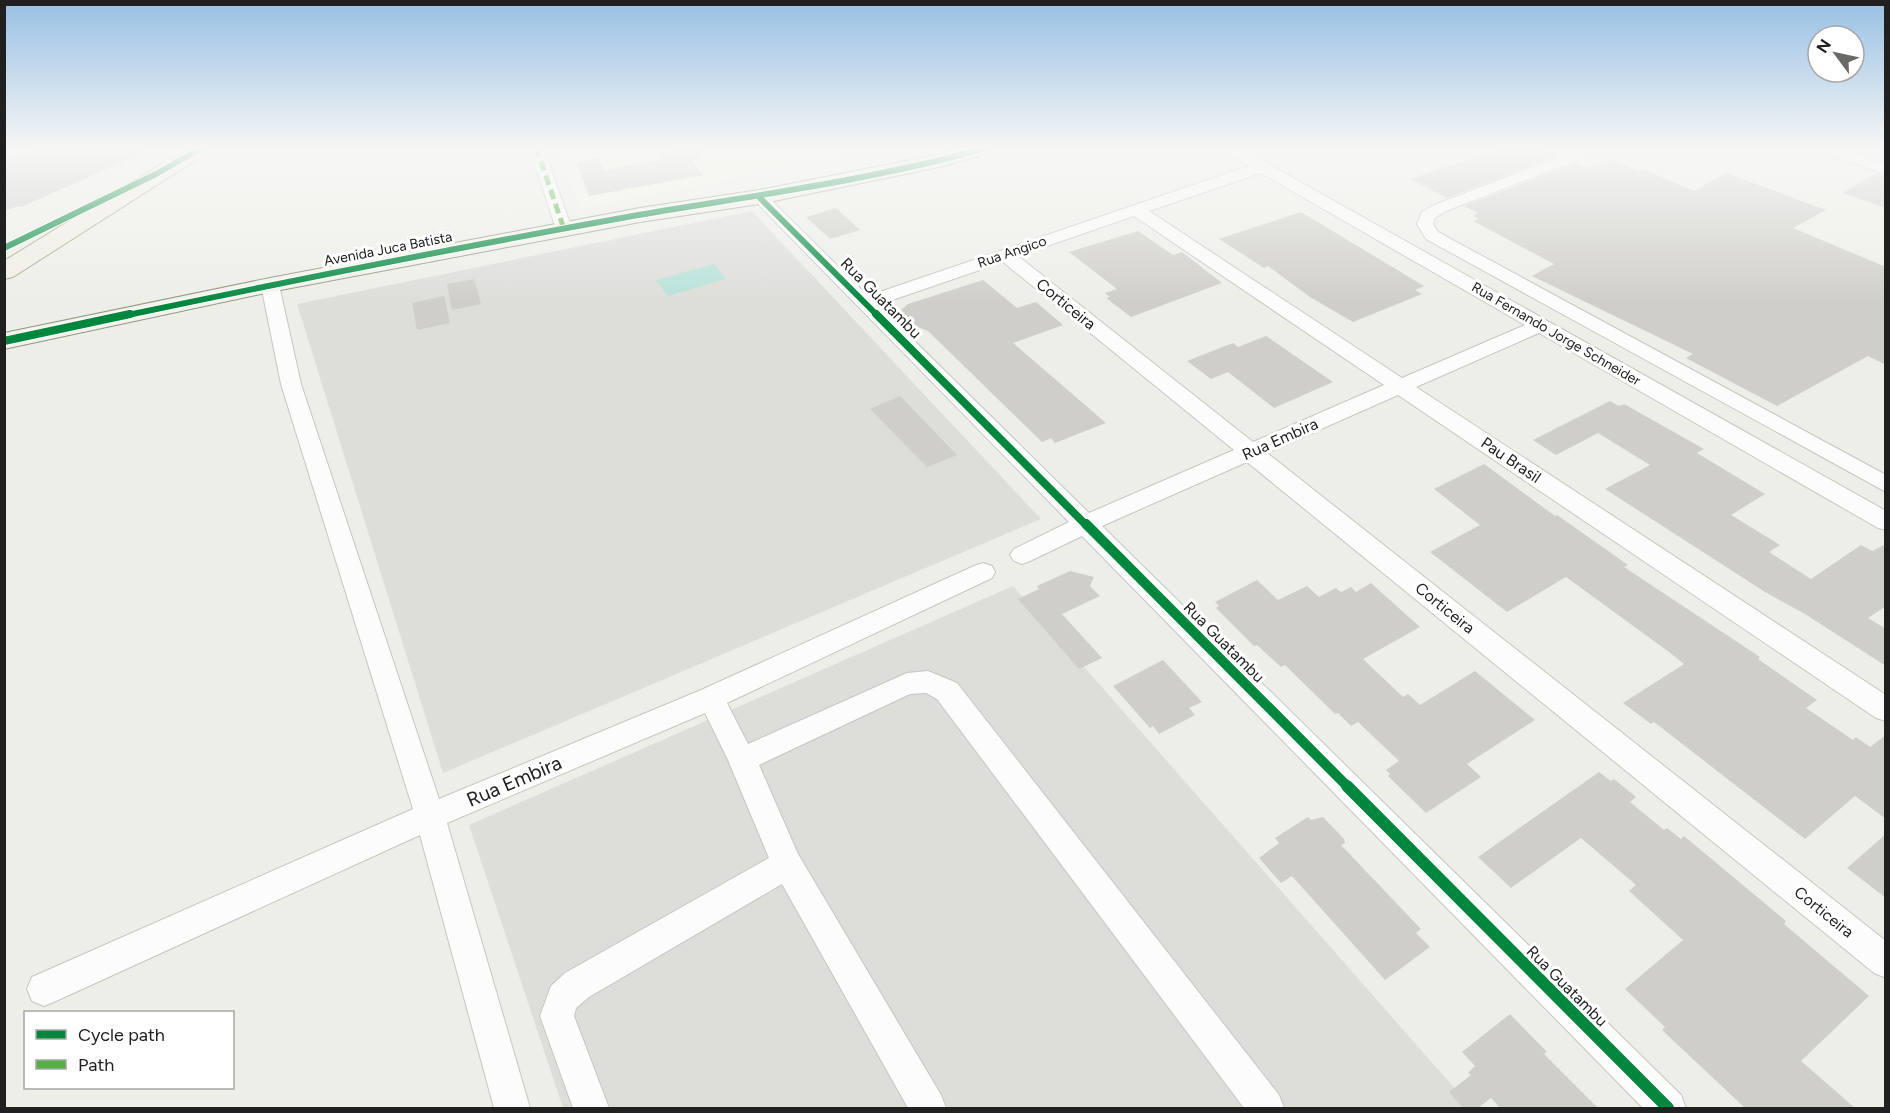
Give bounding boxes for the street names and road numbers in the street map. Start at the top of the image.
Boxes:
street label: Avenida Juca Batista [322,228,454,270]
street label: Rua Angico [975,232,1049,272]
street label: Rua Guatambu [837,254,925,342]
street label: Corticeira [1033,274,1099,334]
street label: Rua Fernando Jorge Schneider [1468,279,1644,390]
street label: Rua Embira [1239,414,1321,464]
street label: Pau Brasil [1477,433,1545,487]
street label: Corticeira [1412,578,1478,638]
street label: Rua Guatambu [1180,598,1268,686]
street label: Rua Embira [463,750,565,812]
street label: Corticeira [1791,882,1857,942]
street label: Rua Guatambu [1523,942,1611,1030]

